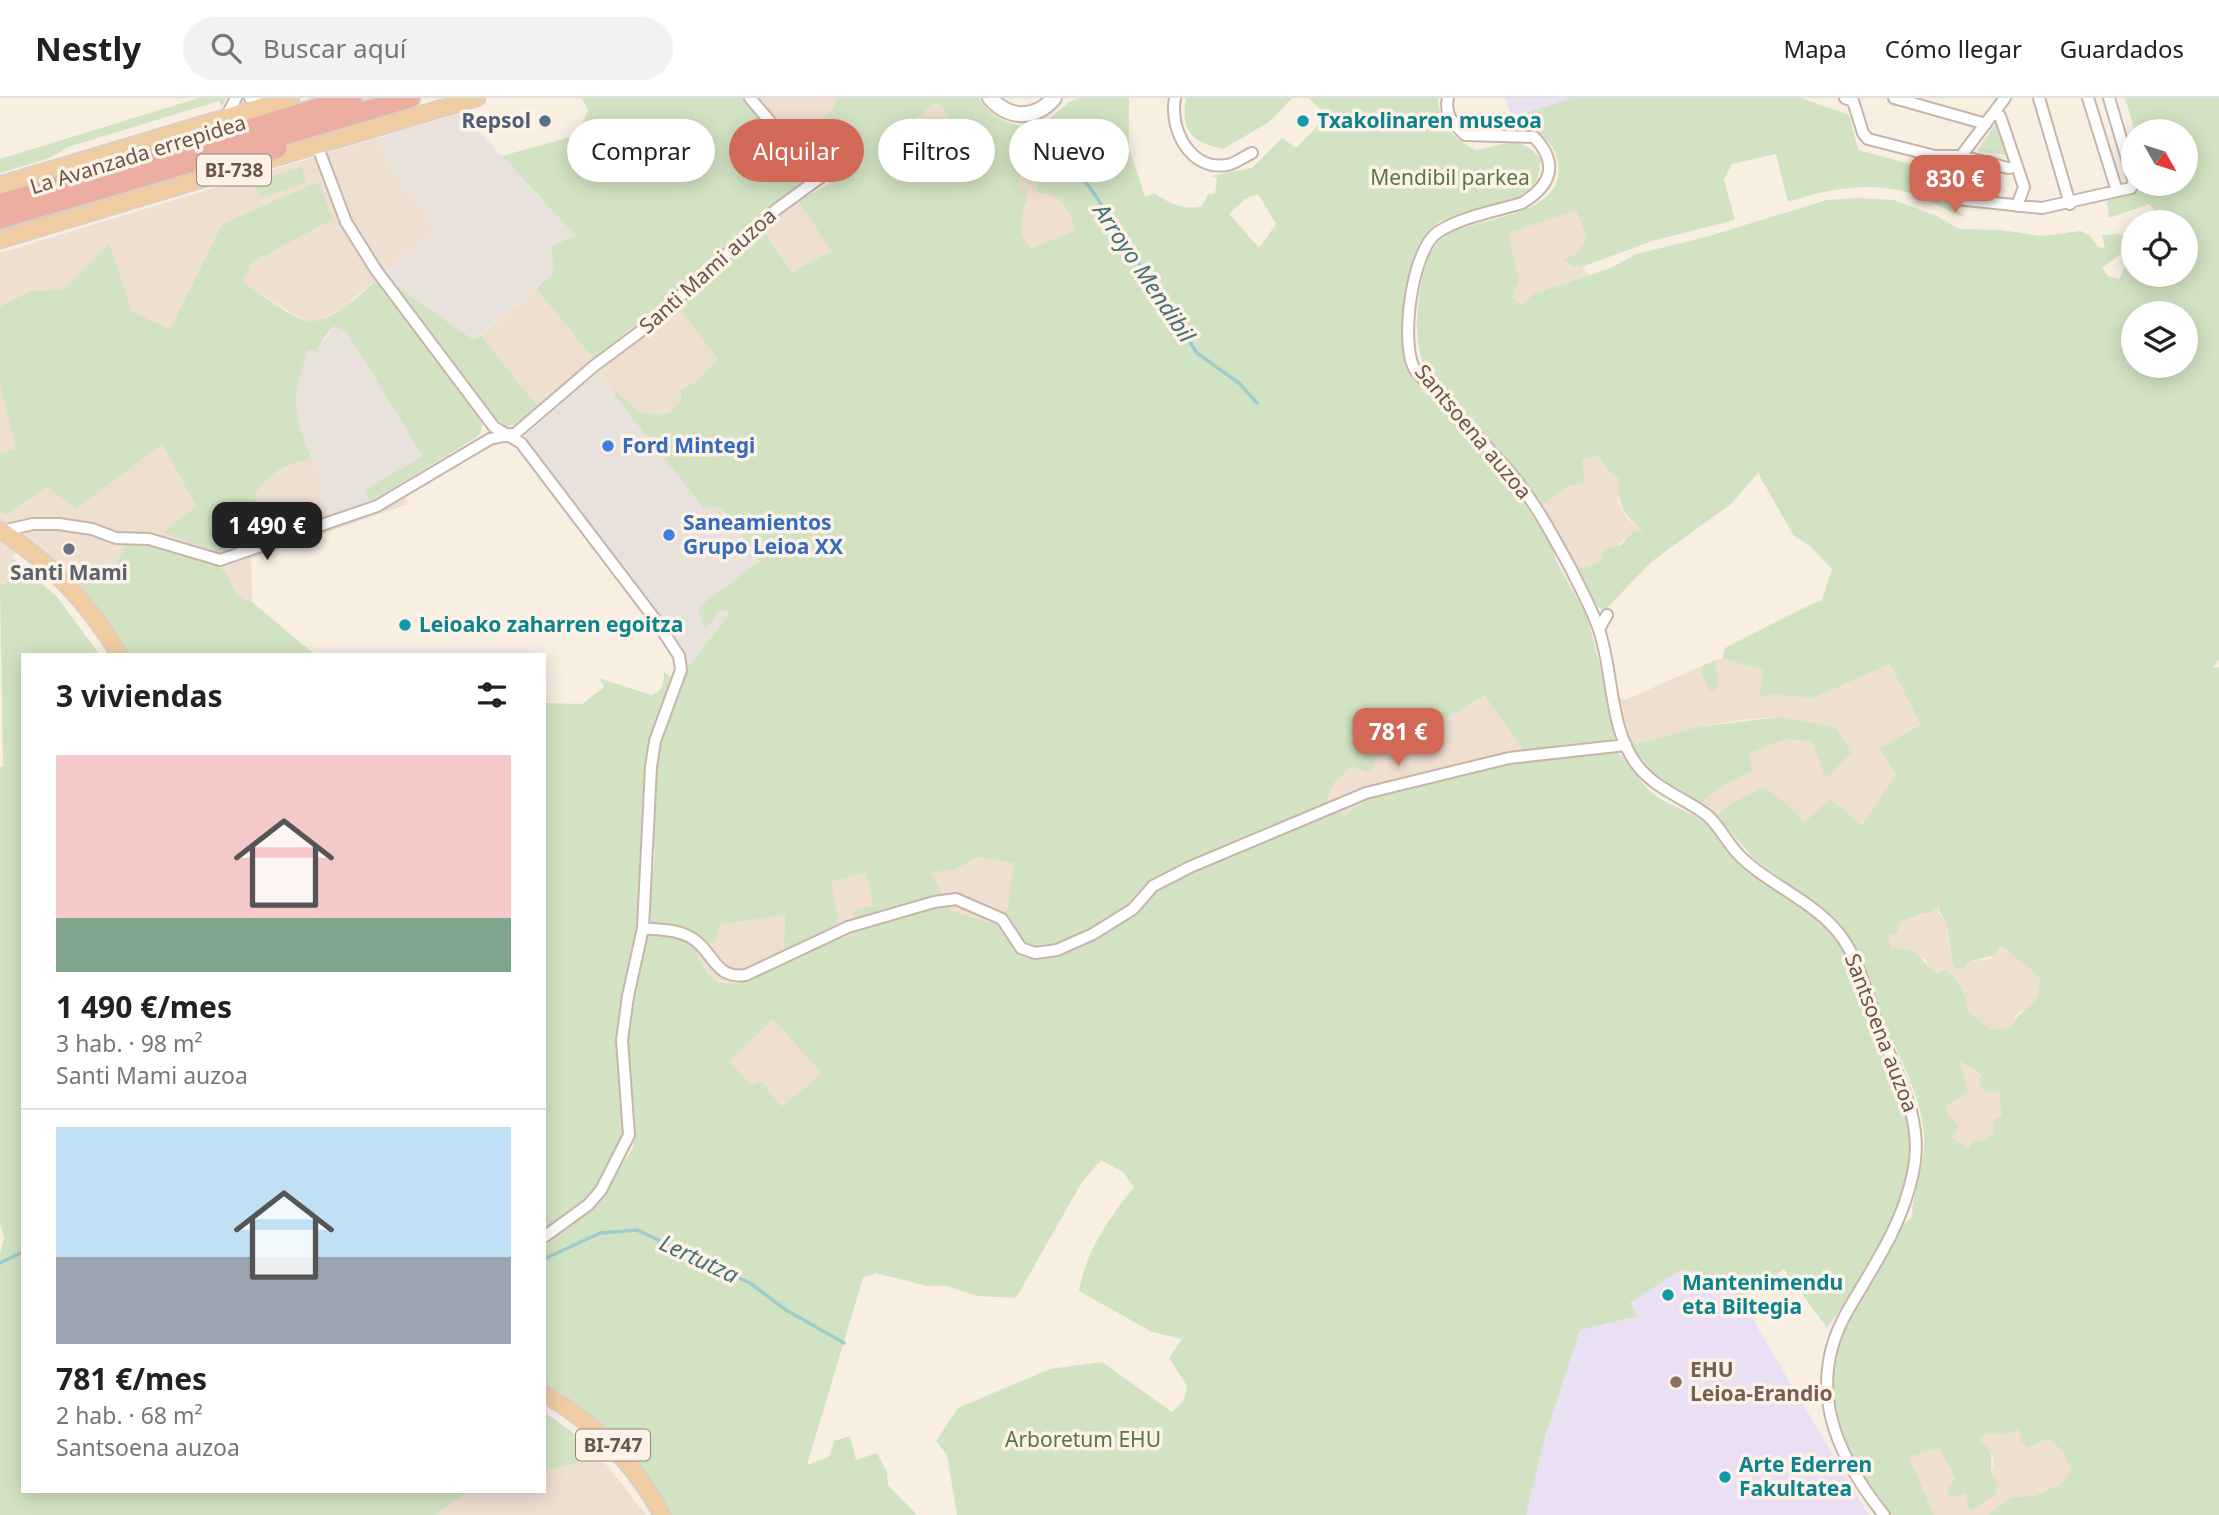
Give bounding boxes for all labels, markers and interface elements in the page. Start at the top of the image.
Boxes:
search box [183,17,673,80]
text: Nestly [35,26,141,71]
icon: search [207,29,245,67]
text: Buscar aquí [263,30,406,66]
text: Mapa [1783,32,1847,65]
text: Cómo llegar [1885,32,2022,65]
text: Guardados [2060,32,2184,65]
place label: Repsol [461,106,531,134]
place label: Txakolinaren museoa [1317,106,1542,134]
street label: La Avanzada errepidea [26,108,249,200]
marker: Repsol [537,113,553,129]
marker: Txakolinaren museoa [1295,113,1311,129]
chip: Comprar [567,119,715,182]
chip: Alquilar [729,119,864,182]
chip: Filtros [878,119,995,182]
chip: Nuevo [1009,119,1129,182]
north arrow [2121,119,2198,196]
map controls [2121,119,2198,378]
road number: BI-738 [197,155,271,186]
pin: 830 € [1906,156,2004,215]
text: 830 € [1926,162,1984,194]
park label: Mendibil parkea [1370,163,1530,191]
water label: Arroyo Mendibil [1085,195,1204,349]
street label: Santi Mami auzoa [633,201,782,339]
button: locate [2121,210,2198,287]
button: layers [2121,301,2198,378]
street label: Santsoena auzoa [1409,358,1538,505]
place label: Ford Mintegi [622,431,755,459]
marker: Ford Mintegi [600,438,616,454]
pin: 1 490 € [202,503,332,562]
place label: Saneamientos Grupo Leioa XX [683,508,843,560]
text: 1 490 € [228,509,306,541]
marker: Saneamientos Grupo Leioa XX [661,527,677,543]
marker: Santi Mami [61,541,77,557]
place label: Santi Mami [10,558,128,586]
place label: Leioako zaharren egoitza [419,610,683,638]
marker: Leioako zaharren egoitza [397,617,413,633]
text: 3 viviendas [56,675,223,716]
icon: filters [473,676,511,714]
pin: 781 € [1349,708,1447,768]
text: 781 € [1369,715,1427,747]
icon: home [221,800,347,926]
street label: Santsoena auzoa [1839,949,1925,1116]
text: 1 490 €/mes [56,986,232,1027]
text: 3 hab. · 98 m² [56,1027,203,1059]
text: Santi Mami auzoa [56,1059,248,1091]
icon: home [221,1172,347,1298]
water label: Lertutza [655,1226,744,1290]
place label: Mantenimendu eta Biltegia [1682,1268,1843,1320]
marker: Mantenimendu eta Biltegia [1660,1287,1676,1303]
place label: EHU Leioa-Erandio [1690,1355,1833,1407]
text: 781 €/mes [56,1358,207,1399]
marker: EHU Leioa-Erandio [1668,1374,1684,1390]
text: 2 hab. · 68 m² [56,1399,203,1431]
park label: Arboretum EHU [1005,1425,1161,1453]
road number: BI-747 [576,1429,650,1460]
text: Santsoena auzoa [56,1431,240,1463]
place label: Arte Ederren Fakultatea [1739,1450,1872,1502]
marker: Arte Ederren Fakultatea [1717,1469,1733,1485]

